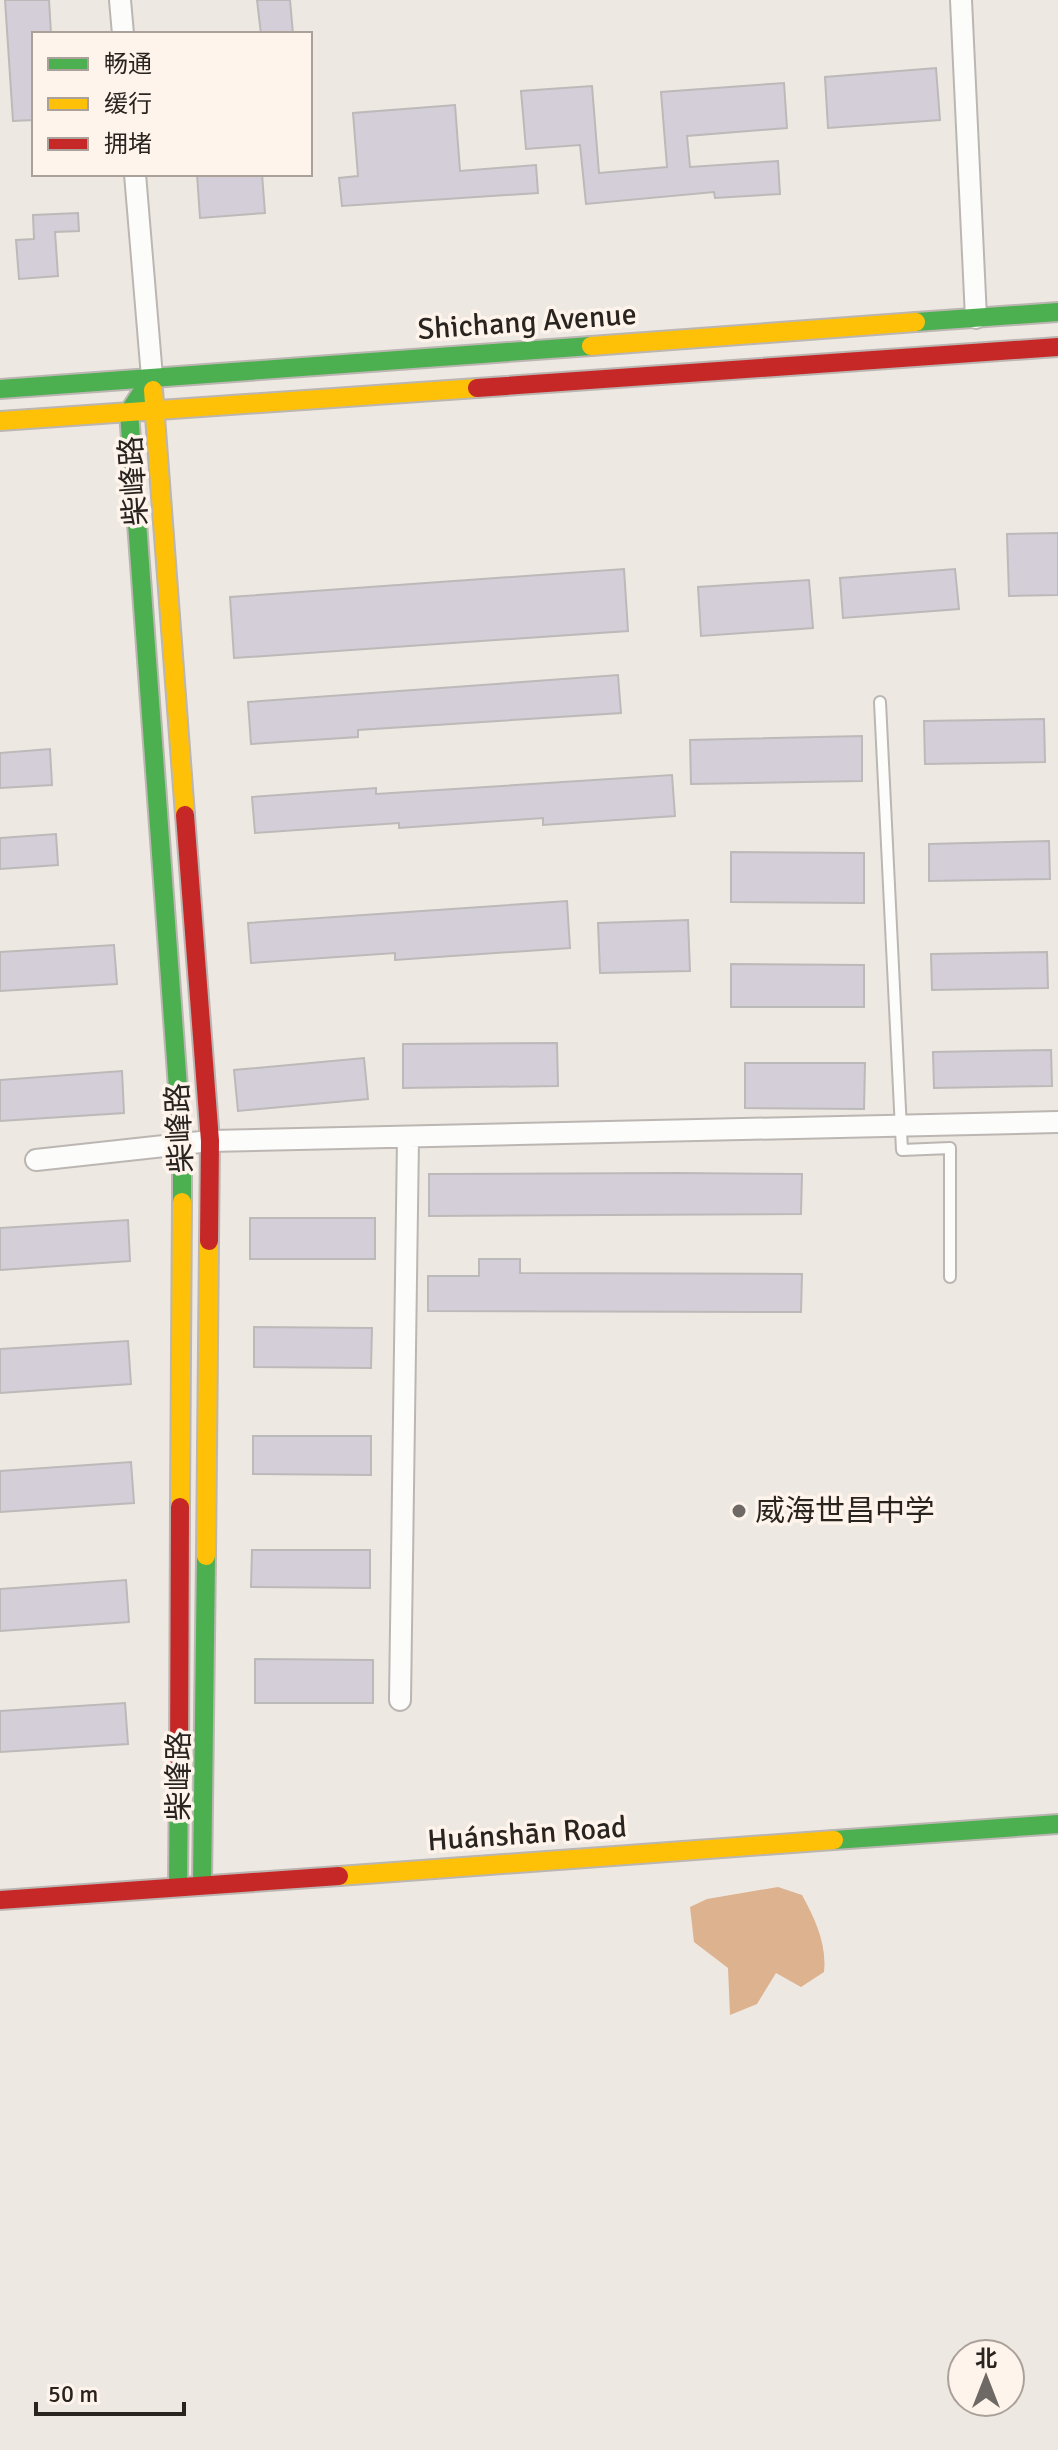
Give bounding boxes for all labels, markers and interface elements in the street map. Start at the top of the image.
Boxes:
legend [32,32,312,176]
text: 畅通 [104,49,152,79]
text: 缓行 [104,89,152,119]
text: 拥堵 [104,129,152,159]
street label: Shichang Avenue [416,296,638,348]
street label: 柴峰路 [112,435,156,527]
street label: 柴峰路 [159,1082,201,1174]
place label: 威海世昌中学 [755,1493,935,1530]
marker: 威海世昌中学 [730,1502,748,1520]
street label: 柴峰路 [161,1731,198,1821]
street label: Huánshān Road [426,1809,628,1859]
north arrow [946,2338,1026,2418]
text: 北 [975,2345,997,2372]
scale bar [36,2366,184,2416]
text: 50 m [48,2379,98,2409]

